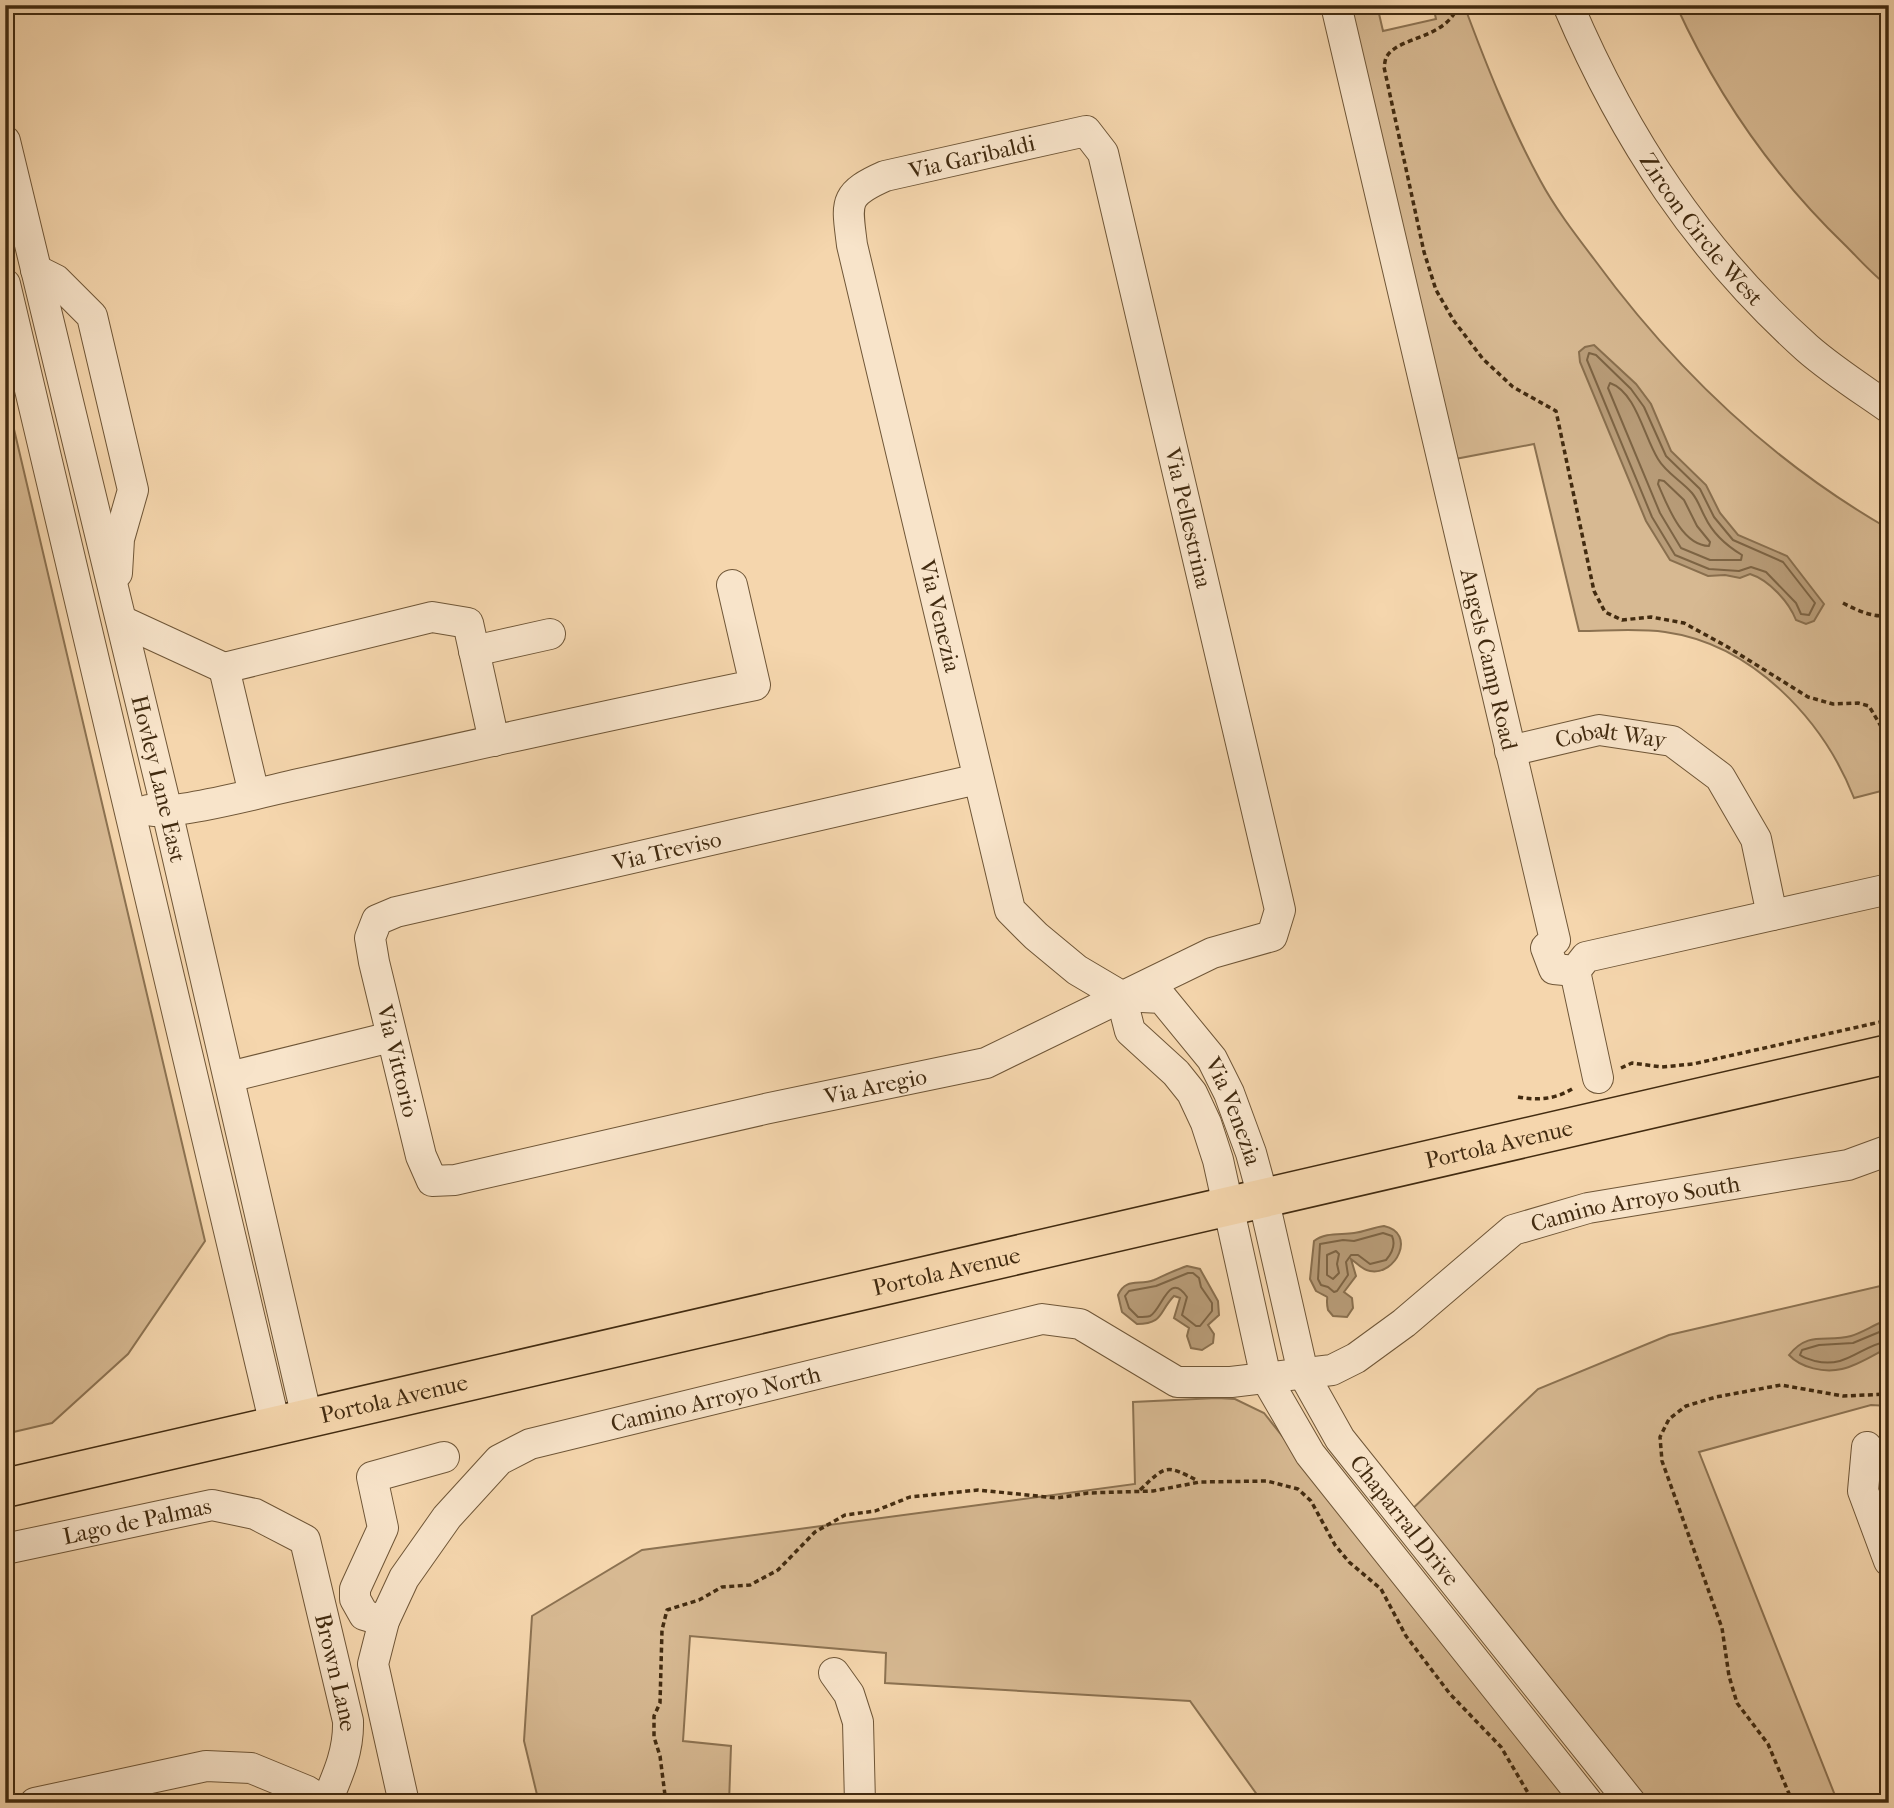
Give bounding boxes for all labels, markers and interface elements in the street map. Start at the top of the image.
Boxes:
street label: Via Garibaldi [905,129,1038,185]
street label: Zircon Circle West [1634,148,1769,311]
street label: Via Pellestrina [1159,444,1217,591]
street label: Via Venezia [914,556,967,675]
street label: Angels Camp Road [1455,565,1524,753]
street label: Hovley Lane East [126,693,192,865]
street label: Cobalt Way [1552,716,1669,754]
street label: Via Treviso [609,825,724,877]
street label: Via Vittorio [371,1001,425,1120]
street label: Via Venezia [1199,1052,1267,1169]
street label: Via Aregio [821,1062,929,1110]
street label: Portola Avenue [1422,1114,1575,1174]
street label: Camino Arroyo South [1527,1170,1742,1238]
street label: Portola Avenue [870,1241,1023,1301]
street label: Camino Arroyo North [608,1360,823,1437]
street label: Portola Avenue [317,1368,470,1429]
street label: Chaparral Drive [1344,1449,1465,1591]
street label: Lago de Palmas [60,1492,214,1550]
street label: Brown Lane [309,1611,362,1731]

